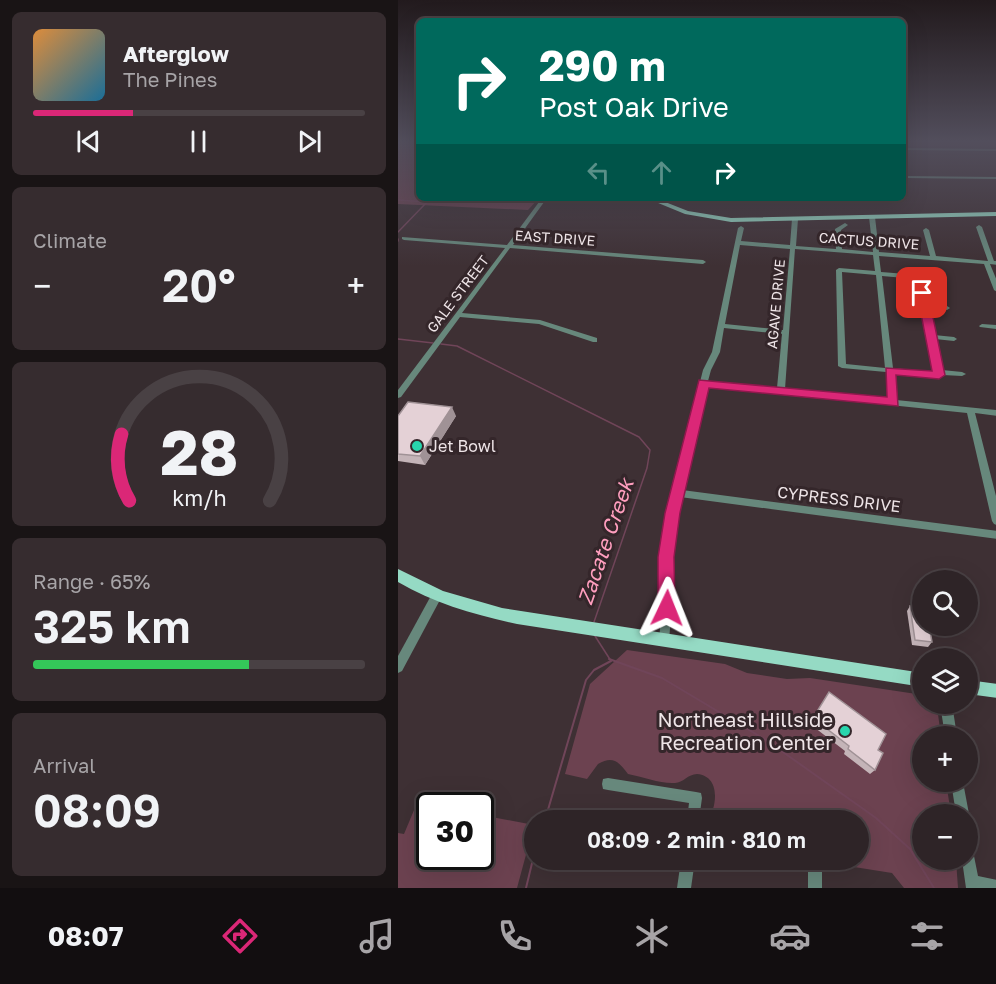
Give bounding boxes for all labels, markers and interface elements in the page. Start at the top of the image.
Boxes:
text: Afterglow [123,40,229,67]
text: 290 m [539,40,666,90]
icon: right [440,42,518,120]
text: The Pines [123,67,217,91]
text: Post Oak Drive [539,91,729,123]
icon: previous [72,125,105,158]
icon: pause [182,125,215,158]
icon: next [293,125,326,158]
icon: left [582,156,615,189]
icon: ahead [645,156,678,189]
icon: right [708,156,741,189]
street label: EAST DRIVE [514,226,596,249]
text: Climate [33,228,107,252]
street label: CACTUS DRIVE [818,229,920,252]
street label: GALE STREET [423,252,492,336]
text: 20° [162,258,236,312]
street label: AGAVE DRIVE [763,258,788,349]
text: − [33,266,51,305]
text: + [347,266,365,305]
pin [896,267,947,318]
icon: arrive [905,276,938,309]
text: 28 [160,414,238,489]
place label: Jet Bowl [429,436,496,456]
marker: Jet Bowl [410,439,424,453]
water label: Zacate Creek [571,473,640,608]
street label: CYPRESS DRIVE [776,482,902,516]
text: km/h [172,485,226,511]
text: Range · 65% [33,569,150,593]
map controls [912,570,978,870]
button: search [912,570,978,636]
position arrow [635,576,699,640]
text: 325 km [33,599,191,653]
button: layers [912,648,978,714]
place label: Northeast Hillside Recreation Center [658,707,833,754]
marker: Northeast Hillside Recreation Center [838,724,852,738]
button: + [912,726,978,792]
text: Arrival [33,753,96,777]
text: 08:09 [33,783,161,837]
speed limit sign: 30 [416,792,494,870]
button: − [912,804,978,870]
text: 08:09 · 2 min · 810 m [587,826,806,853]
icon: directions [219,915,261,957]
icon: music [356,915,398,957]
icon: phone [494,915,536,957]
icon: climate [631,915,673,957]
icon: car [769,915,811,957]
icon: filters [906,915,948,957]
text: 08:07 [48,920,123,952]

